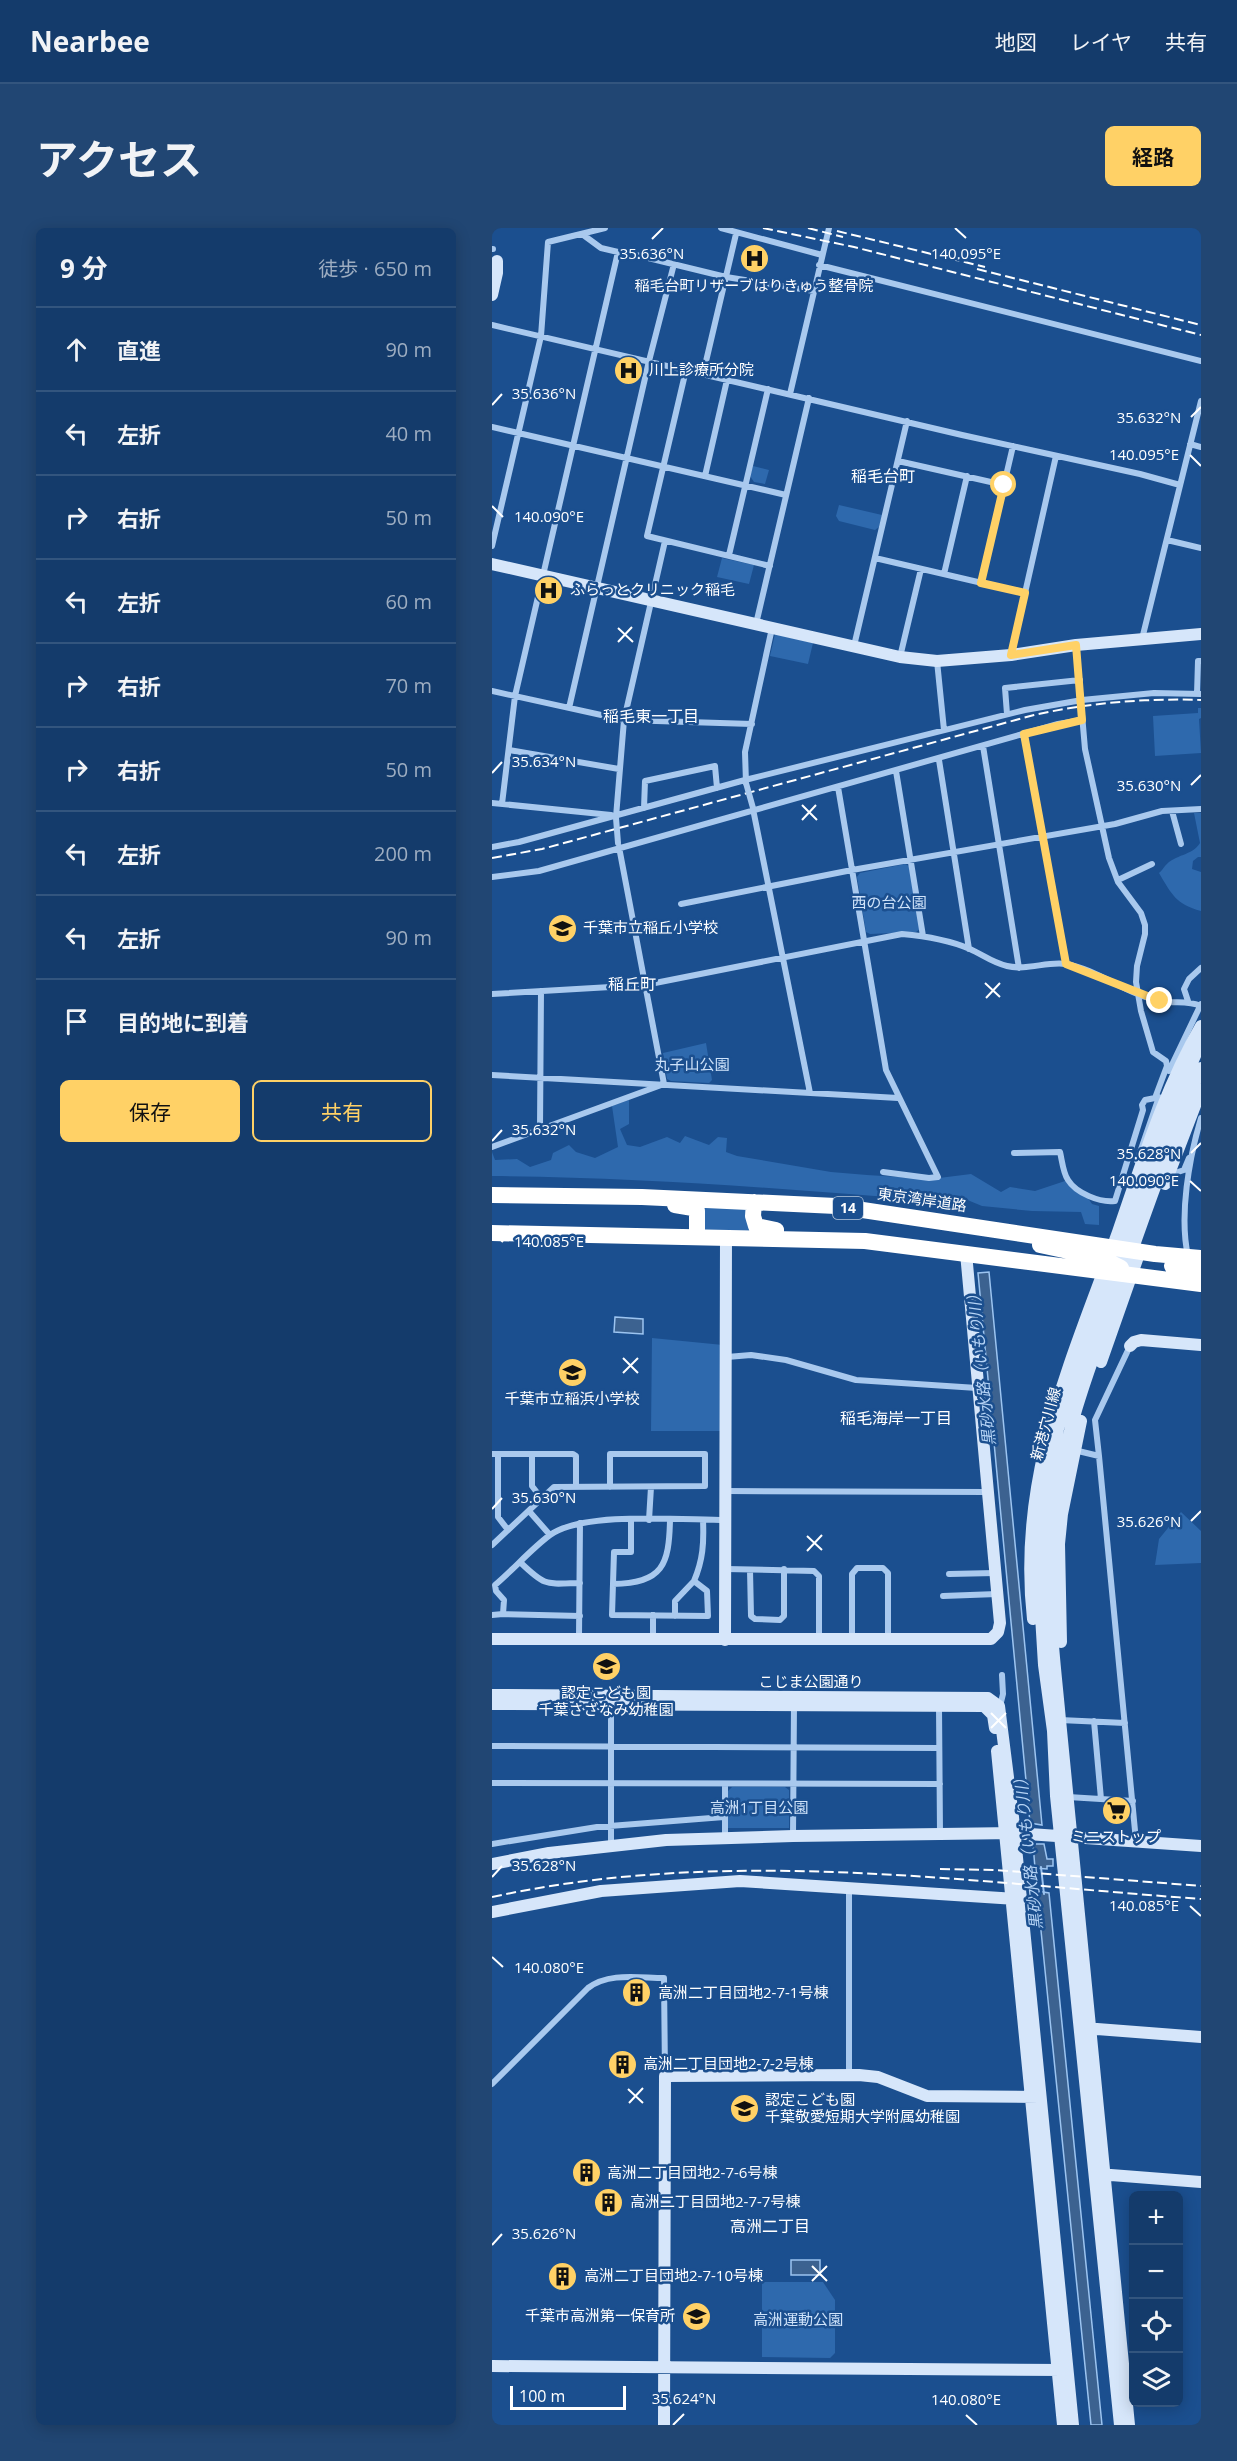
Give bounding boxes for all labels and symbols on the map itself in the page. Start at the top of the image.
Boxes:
text: 35.636°N [620,243,684,263]
hospital icon: 稲毛台町リザーブはりきゅう整骨院 [738,243,770,275]
text: 140.095°E [931,243,1001,263]
place label: 稲毛台町リザーブはりきゅう整骨院 [634,275,874,295]
hospital icon: 川上診療所分院 [612,354,644,386]
place label: 川上診療所分院 [649,359,754,379]
text: 35.636°N [512,383,576,403]
text: 35.632°N [1117,407,1181,427]
text: 140.095°E [1109,444,1179,464]
district label: 稲毛台町 [851,465,915,487]
route start [990,471,1016,497]
text: 140.090°E [514,506,584,526]
hospital icon: ふらっとクリニック稲毛 [533,574,565,606]
place label: ふらっとクリニック稲毛 [570,579,735,599]
district label: 稲毛東一丁目 [603,705,699,727]
text: 35.634°N [512,751,576,771]
text: 35.630°N [1117,775,1181,795]
park label: 西の台公園 [851,892,927,912]
school or university icon: 千葉市立稲丘小学校 [546,912,578,944]
place label: 千葉市立稲丘小学校 [583,917,718,937]
district label: 稲丘町 [608,973,656,995]
route end [1146,987,1172,1013]
park label: 丸子山公園 [654,1054,730,1074]
text: 35.632°N [512,1119,576,1139]
text: 35.628°N [1117,1143,1181,1163]
text: 140.090°E [1109,1170,1179,1190]
street label: 東京湾岸道路 [876,1183,968,1215]
road number: 14 [833,1197,863,1219]
text: 140.085°E [514,1231,584,1251]
water label: 黒砂水路（いもり川） [962,1285,1000,1447]
school or university icon: 千葉市立稲浜小学校 [556,1356,588,1388]
street label: 新港穴川線 [1026,1385,1064,1463]
place label: 千葉市立稲浜小学校 [504,1388,640,1408]
district label: 稲毛海岸一丁目 [840,1407,952,1429]
text: 35.630°N [512,1487,576,1507]
text: 35.626°N [1117,1511,1181,1531]
school or university icon: 認定こども園 千葉さざなみ幼稚園 [590,1650,622,1682]
street label: こじま公園通り [758,1671,864,1691]
place label: 認定こども園 千葉さざなみ幼稚園 [538,1682,674,1719]
water label: 黒砂水路（いもり川） [1009,1769,1047,1931]
supermarket icon: ミニストップ [1100,1794,1132,1826]
park label: 高洲1丁目公園 [710,1797,808,1817]
place label: ミニストップ [1071,1826,1161,1846]
text: 35.628°N [512,1855,576,1875]
text: 140.085°E [1109,1895,1179,1915]
text: 140.080°E [514,1957,584,1977]
building icon: 高洲二丁目団地2-7-1号棟 [621,1977,653,2009]
place label: 高洲二丁目団地2-7-1号棟 [658,1982,828,2002]
building icon: 高洲二丁目団地2-7-2号棟 [606,2048,638,2080]
place label: 高洲二丁目団地2-7-2号棟 [643,2053,813,2073]
place label: 認定こども園 千葉敬愛短期大学附属幼稚園 [765,2089,960,2126]
school or university icon: 認定こども園 千葉敬愛短期大学附属幼稚園 [728,2093,760,2125]
building icon: 高洲二丁目団地2-7-6号棟 [570,2157,602,2189]
place label: 高洲二丁目団地2-7-6号棟 [607,2162,777,2182]
building icon: 高洲二丁目団地2-7-7号棟 [593,2186,625,2218]
place label: 高洲二丁目団地2-7-7号棟 [630,2191,800,2211]
district label: 高洲二丁目 [730,2215,810,2237]
text: 35.626°N [512,2223,576,2243]
building icon: 高洲二丁目団地2-7-10号棟 [547,2260,579,2292]
place label: 高洲二丁目団地2-7-10号棟 [584,2265,763,2285]
school or university icon: 千葉市高洲第一保育所 [680,2300,712,2332]
place label: 千葉市高洲第一保育所 [525,2305,675,2325]
park label: 高洲運動公園 [753,2309,843,2329]
scale bar [510,2383,626,2410]
text: 35.624°N [652,2388,716,2408]
text: 140.080°E [931,2389,1001,2409]

